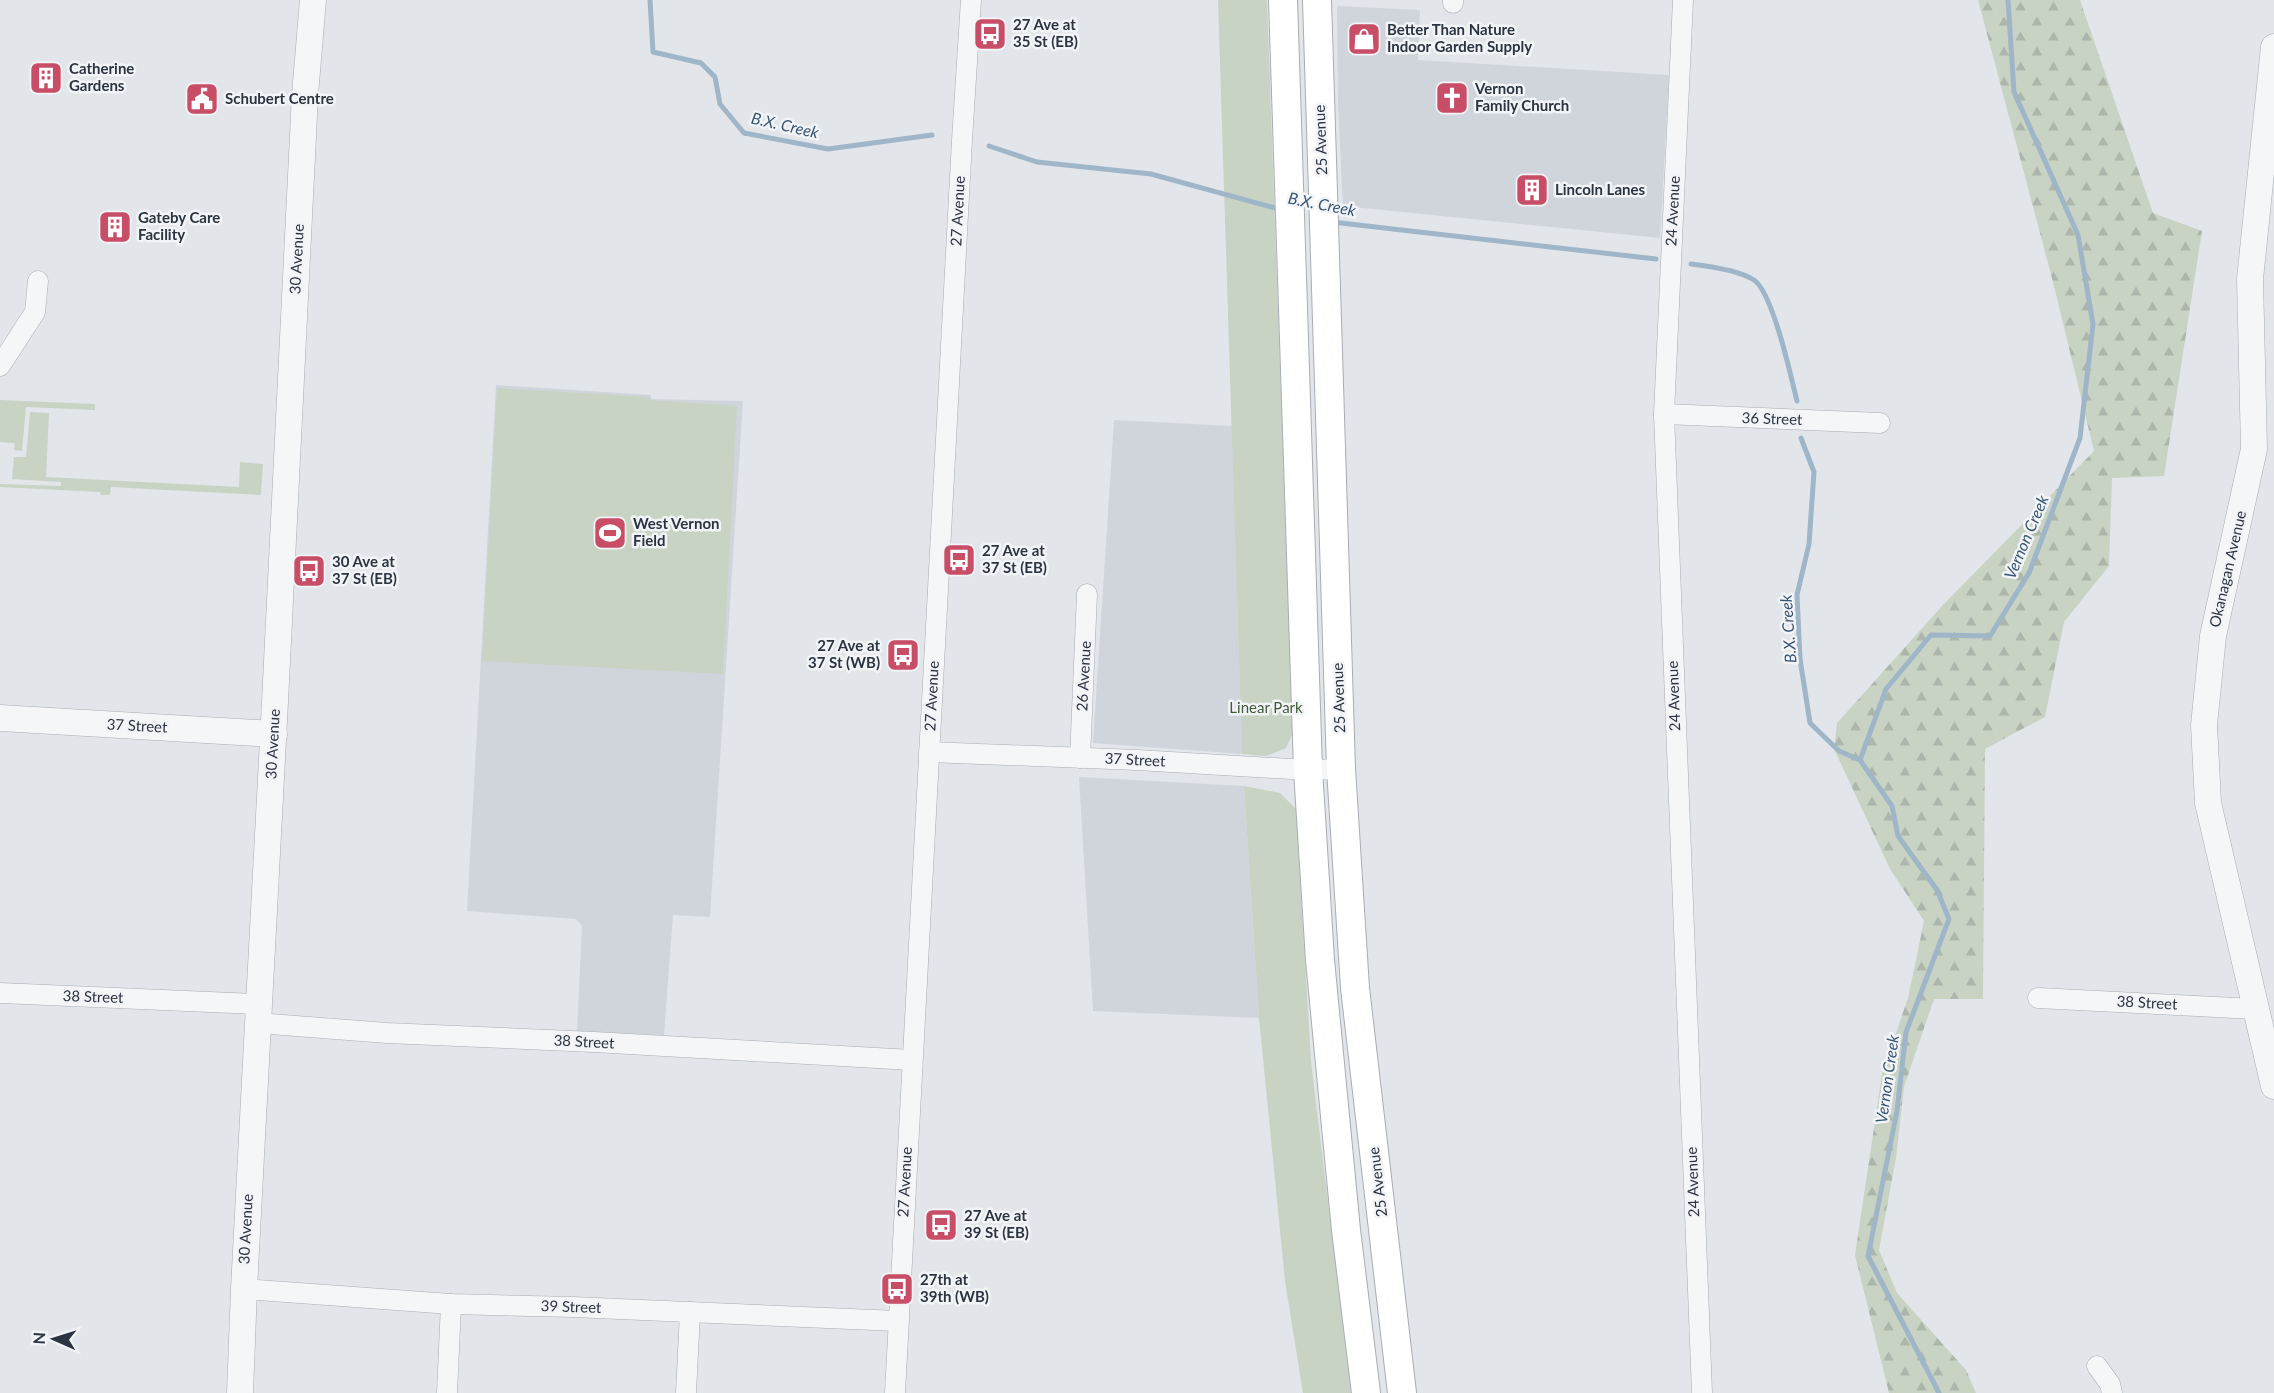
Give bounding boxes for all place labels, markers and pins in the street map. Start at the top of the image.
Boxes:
place label: 27 Ave at 35 St (EB) [1013,15,1078,50]
bus stop icon: 27 Ave at 35 St (EB) [972,16,1008,52]
place label: Better Than Nature Indoor Garden Supply [1387,20,1532,55]
shop icon: Better Than Nature Indoor Garden Supply [1346,21,1382,57]
place label: Catherine Gardens [69,59,134,94]
building icon: Catherine Gardens [28,60,64,96]
place label: Vernon Family Church [1474,79,1569,114]
church icon: Vernon Family Church [1434,80,1470,116]
public building icon: Schubert Centre [184,81,220,117]
place label: Schubert Centre [225,89,334,107]
building icon: Lincoln Lanes [1514,172,1550,208]
place label: Lincoln Lanes [1555,180,1645,198]
place label: Gateby Care Facility [138,208,220,243]
building icon: Gateby Care Facility [97,209,133,245]
place label: West Vernon Field [633,514,719,549]
sports icon: West Vernon Field [592,515,628,551]
place label: 27 Ave at 37 St (EB) [982,541,1047,576]
bus stop icon: 27 Ave at 37 St (EB) [941,542,977,578]
place label: 30 Ave at 37 St (EB) [332,552,397,587]
bus stop icon: 30 Ave at 37 St (EB) [291,553,327,589]
place label: 27 Ave at 37 St (WB) [808,636,880,671]
bus stop icon: 27 Ave at 37 St (WB) [885,637,921,673]
place label: 27 Ave at 39 St (EB) [964,1206,1029,1241]
bus stop icon: 27 Ave at 39 St (EB) [923,1207,959,1243]
place label: 27th at 39th (WB) [920,1270,989,1305]
bus stop icon: 27th at 39th (WB) [879,1271,915,1307]

